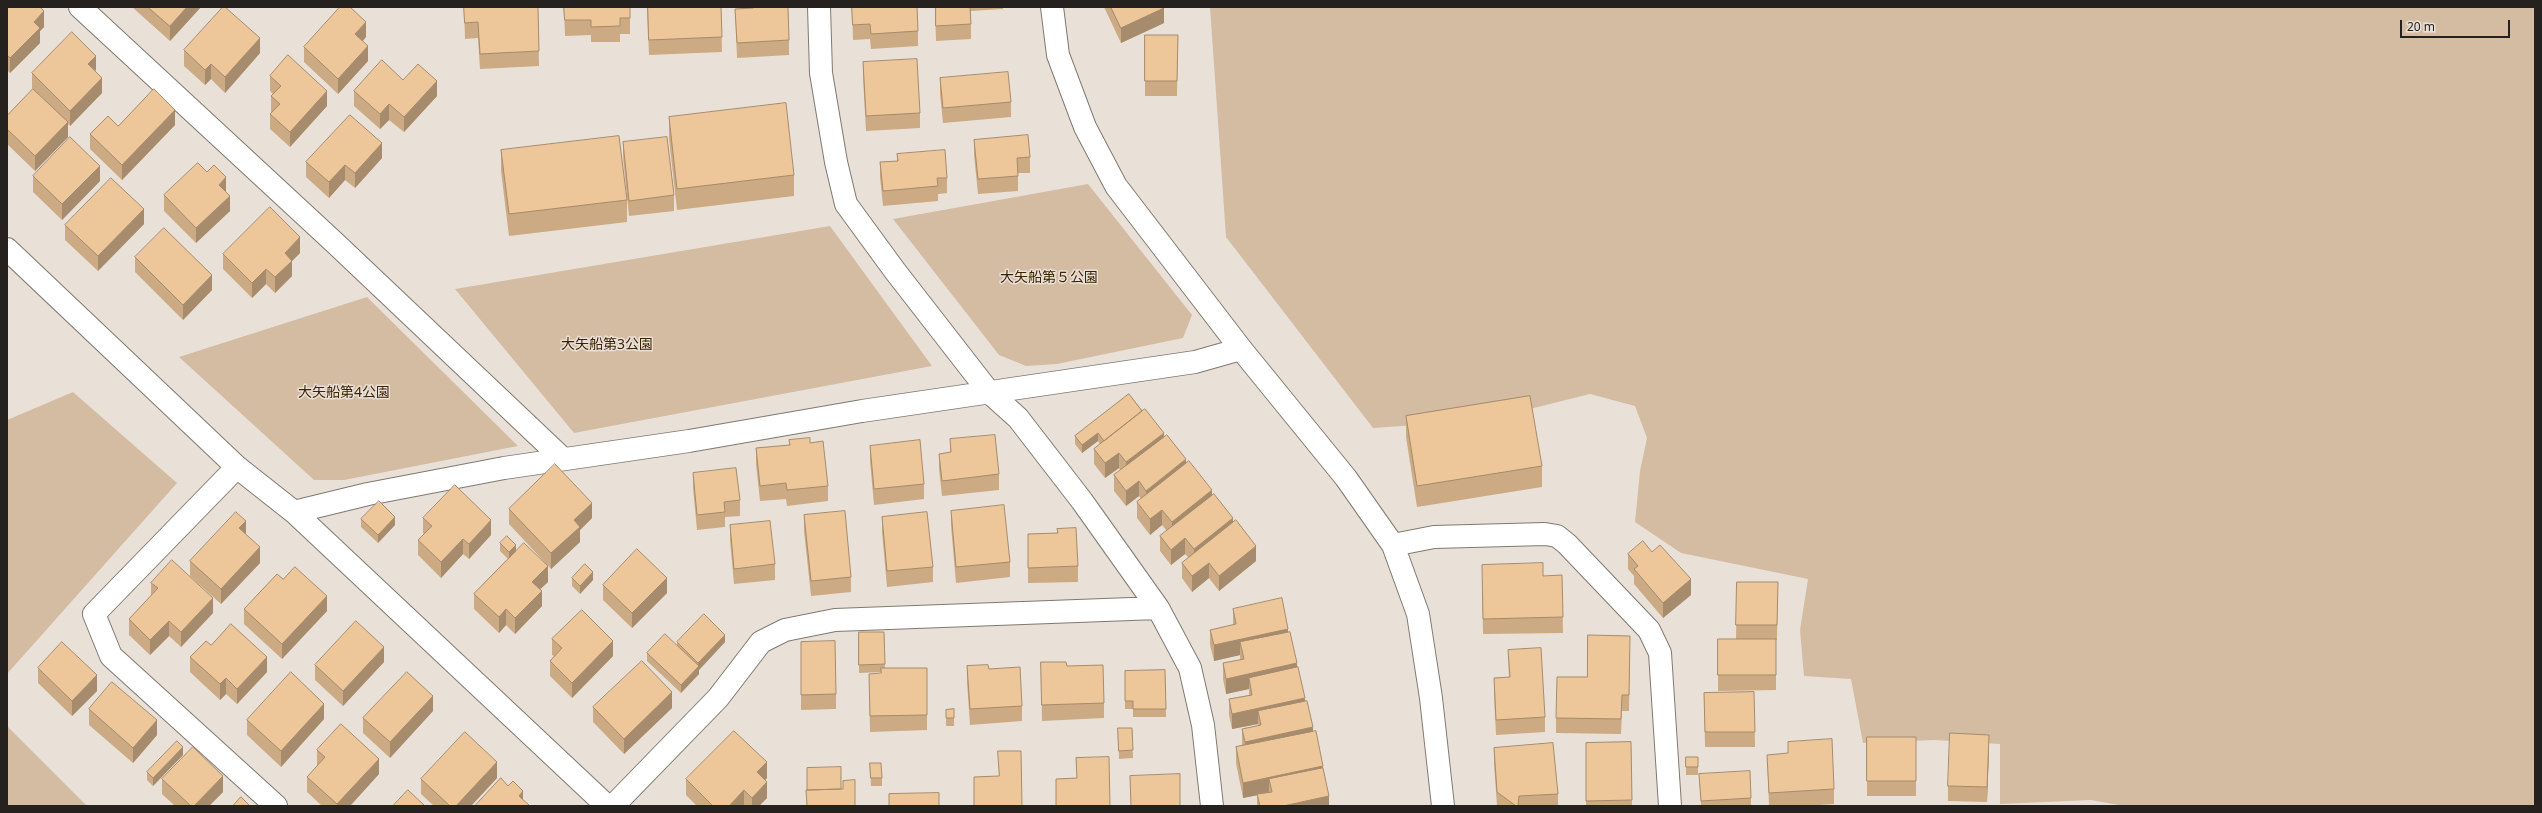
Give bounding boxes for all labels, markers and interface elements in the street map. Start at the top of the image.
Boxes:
scale bar [2402,12,2512,38]
text: 20 m [2407,18,2435,35]
park label: 大矢船第５公園 [1000,270,1098,286]
park label: 大矢船第3公園 [561,337,653,353]
park label: 大矢船第4公園 [298,385,390,401]

